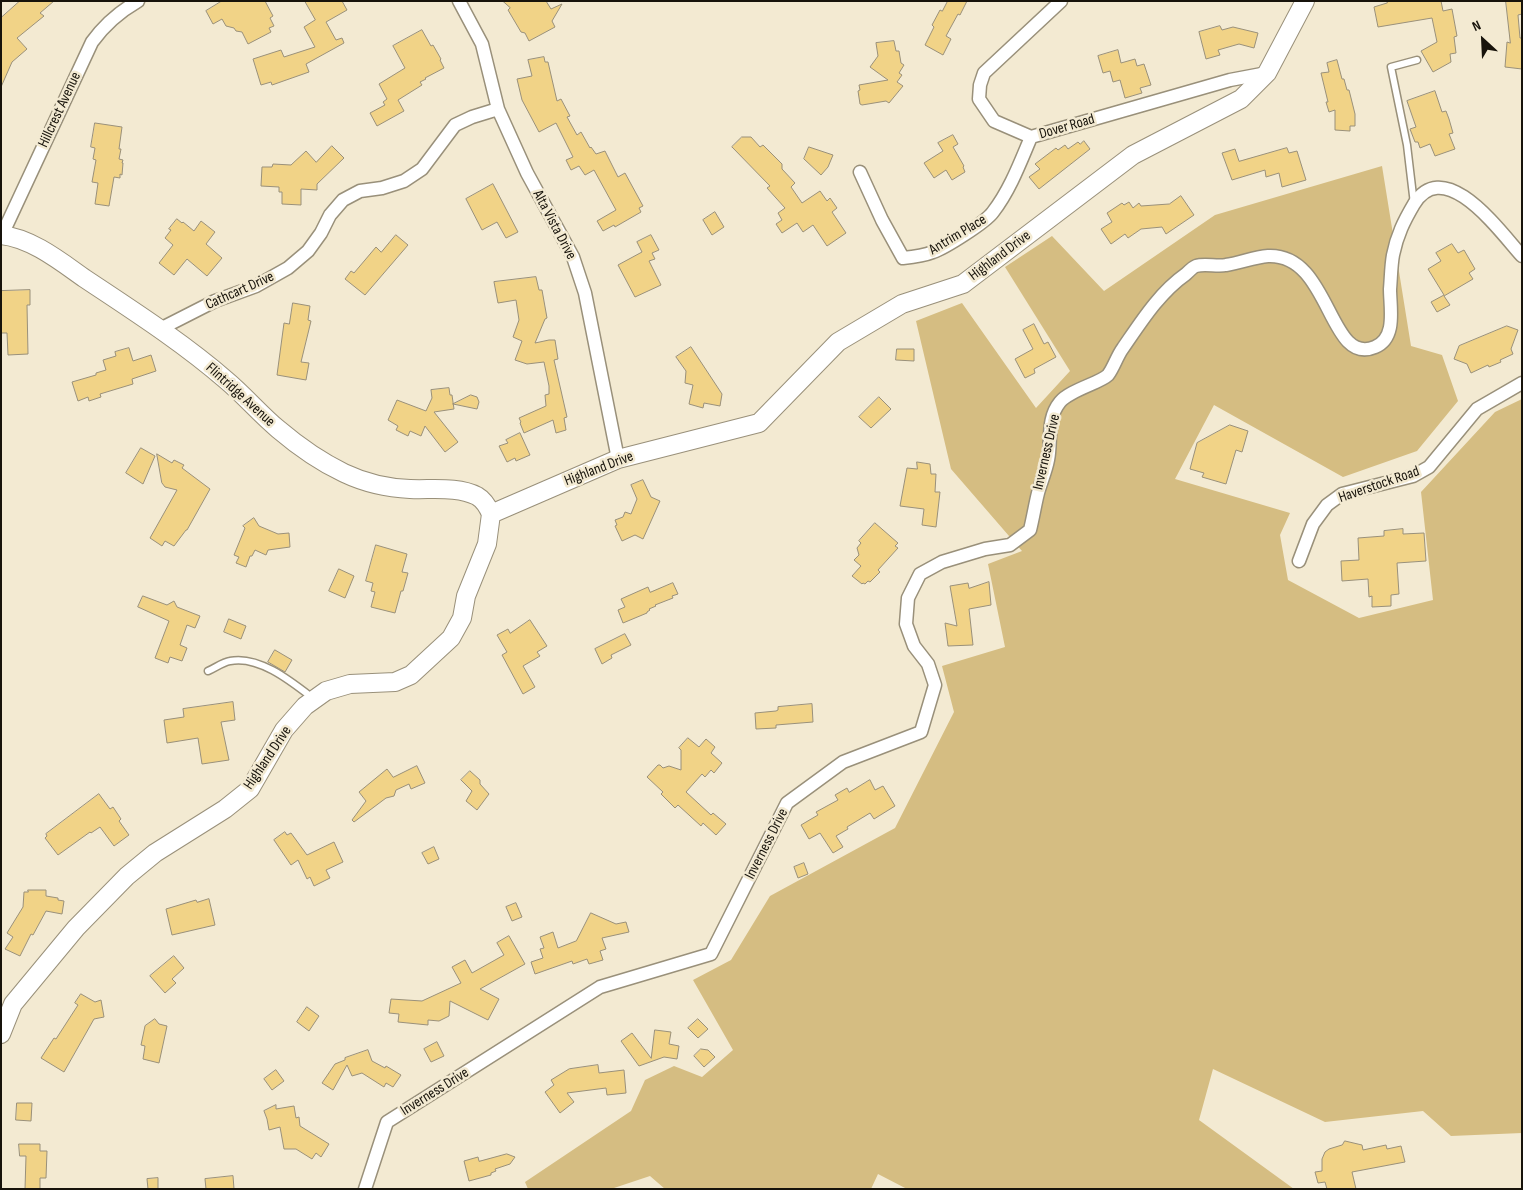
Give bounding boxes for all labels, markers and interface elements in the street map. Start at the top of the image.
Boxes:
north arrow [1458,15,1508,65]
text: N [1469,17,1483,35]
street label: Hillcrest Avenue [35,69,85,151]
street label: Dover Road [1037,111,1097,143]
street label: Alta Vista Drive [528,187,580,263]
street label: Antrim Place [926,211,990,259]
street label: Highland Drive [966,227,1034,285]
street label: Cathcart Drive [203,268,277,314]
street label: Flintridge Avenue [202,359,278,431]
street label: Inverness Drive [1030,412,1064,492]
street label: Highland Drive [562,448,636,490]
street label: Haverstock Road [1336,463,1422,507]
street label: Highland Drive [240,723,296,793]
street label: Inverness Drive [741,806,793,882]
street label: Inverness Drive [398,1064,472,1120]

